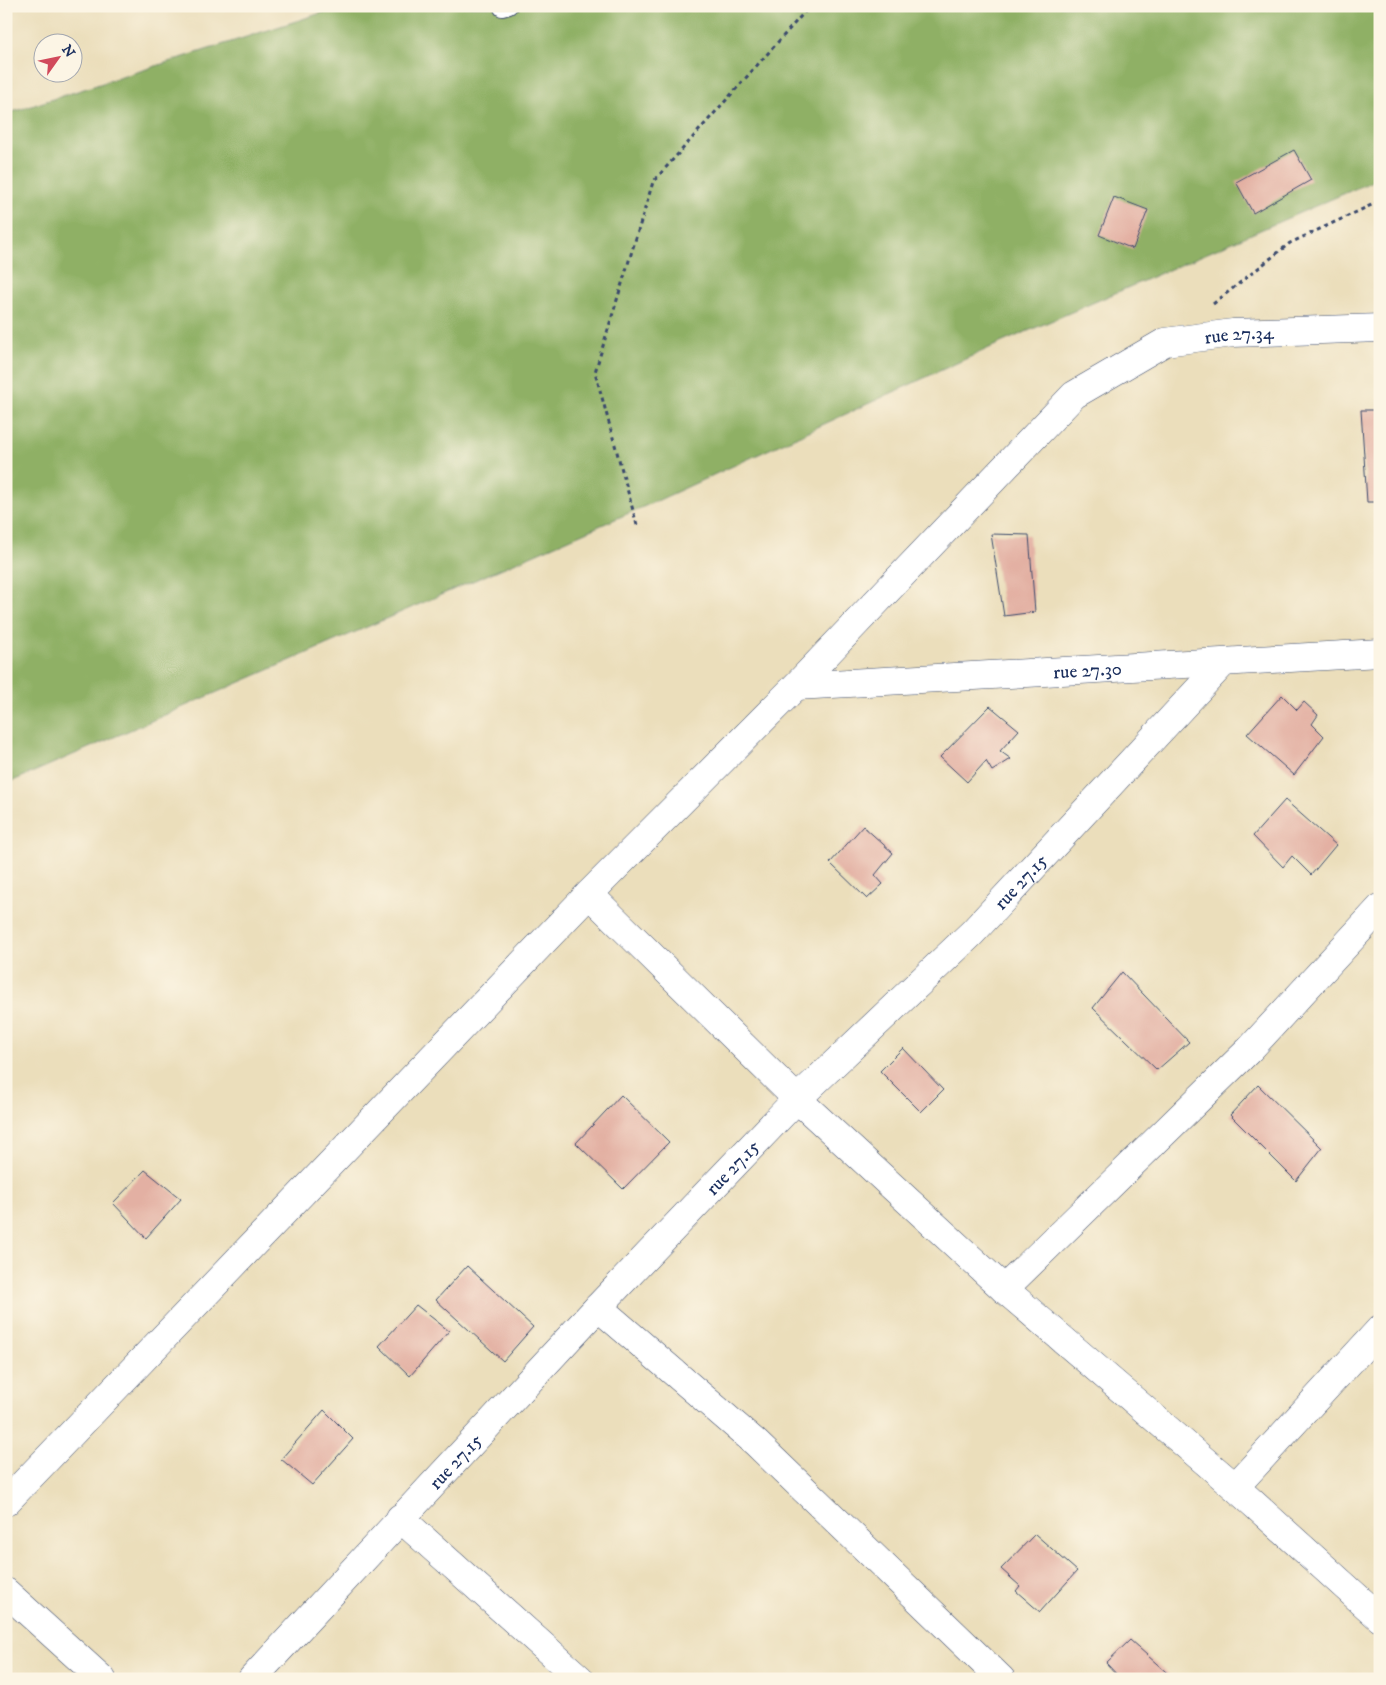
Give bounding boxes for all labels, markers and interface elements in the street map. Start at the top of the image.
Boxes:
north arrow [32,32,82,82]
text: N [57,42,79,62]
street label: rue 27.34 [1203,322,1275,350]
street label: rue 27.30 [1053,658,1123,684]
street label: rue 27.15 [990,849,1053,915]
street label: rue 27.15 [701,1135,765,1200]
street label: rue 27.15 [425,1429,488,1494]

